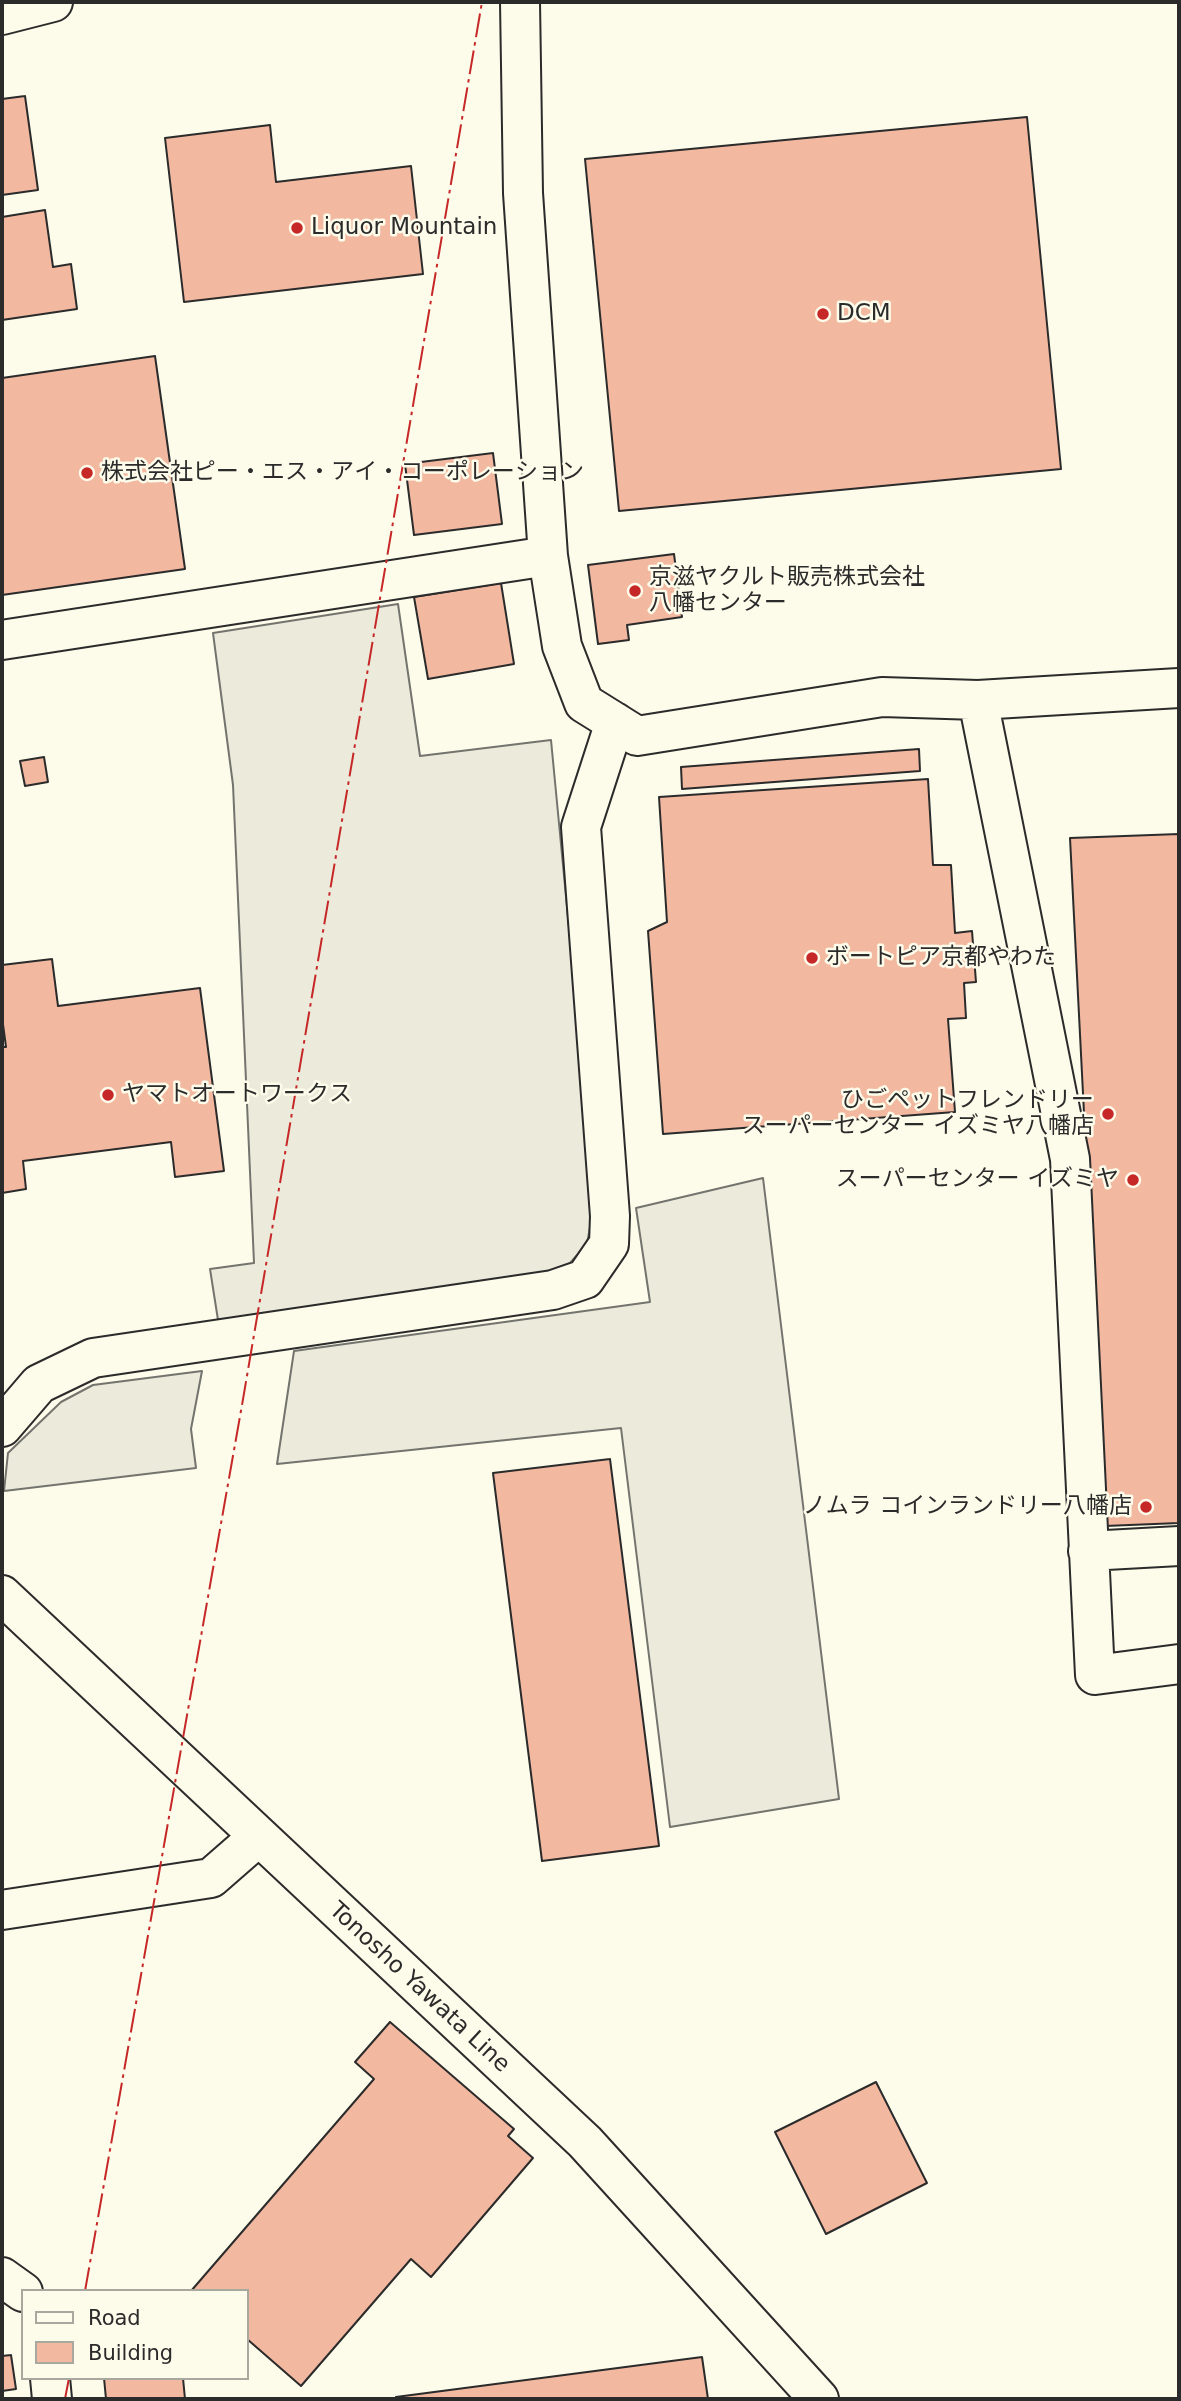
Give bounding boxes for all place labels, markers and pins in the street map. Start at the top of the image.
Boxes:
place label: Liquor Mountain [311,214,497,242]
marker: Liquor Mountain [289,220,305,236]
place label: DCM [837,300,891,328]
marker: DCM [815,306,831,322]
place label: 株式会社ピー・エス・アイ・コーポレーション [101,459,584,487]
marker: 株式会社ピー・エス・アイ・コーポレーション [79,465,95,481]
place label: 京滋ヤクルト販売株式会社 八幡センター [649,564,925,618]
marker: 京滋ヤクルト販売株式会社 八幡センター [627,583,643,599]
place label: ボートピア京都やわた [826,944,1056,972]
marker: ボートピア京都やわた [804,950,820,966]
place label: ヤマトオートワークス [122,1081,352,1109]
marker: ヤマトオートワークス [100,1087,116,1103]
place label: ひごペットフレンドリー スーパーセンター イズミヤ八幡店 [742,1087,1094,1141]
marker: ひごペットフレンドリー スーパーセンター イズミヤ八幡店 [1100,1106,1116,1122]
place label: スーパーセンター イズミヤ [836,1166,1119,1194]
marker: スーパーセンター イズミヤ [1125,1172,1141,1188]
place label: ノムラ コインランドリー八幡店 [803,1493,1132,1521]
marker: ノムラ コインランドリー八幡店 [1138,1499,1154,1515]

